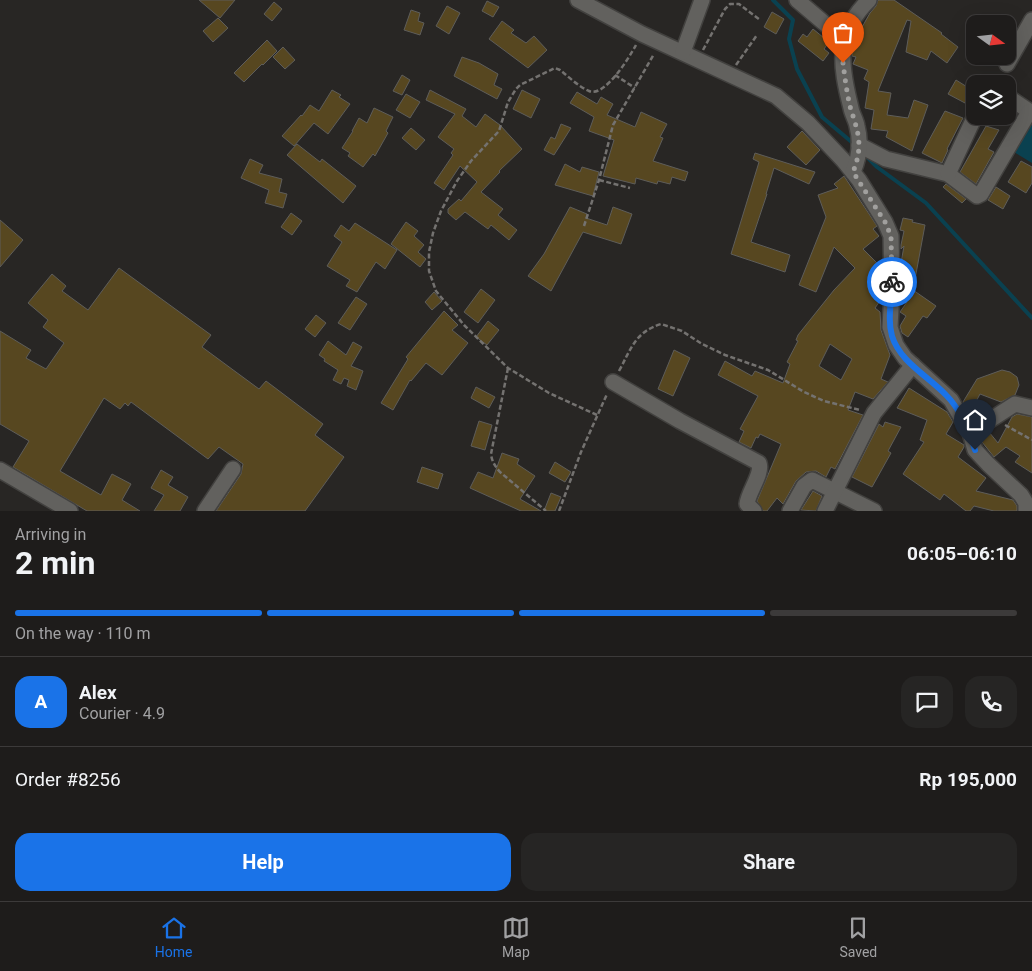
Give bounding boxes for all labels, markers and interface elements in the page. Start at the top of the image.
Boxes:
pin [822,12,864,63]
north arrow [966,15,1016,65]
map controls [966,15,1016,125]
icon: bag [829,19,857,47]
button: layers [966,75,1016,125]
courier [867,257,917,307]
icon: bike [878,268,906,296]
pin [954,399,996,450]
icon: home [961,406,989,434]
text: Arriving in [15,525,86,544]
text: 06:05–06:10 [907,542,1017,565]
text: 2 min [15,544,95,582]
text: On the way · 110 m [15,624,151,643]
button: chat [901,676,953,728]
button: phone [965,676,1017,728]
text: Alex [79,681,117,704]
text: A [35,690,47,713]
text: Courier · 4.9 [79,704,165,723]
text: Order #8256 [15,768,121,791]
text: Rp 195,000 [919,768,1017,791]
button: Help [15,833,511,891]
button: Share [521,833,1017,891]
tab: Home [155,914,192,960]
tab: Map [502,914,530,960]
tab: Saved [839,914,877,960]

